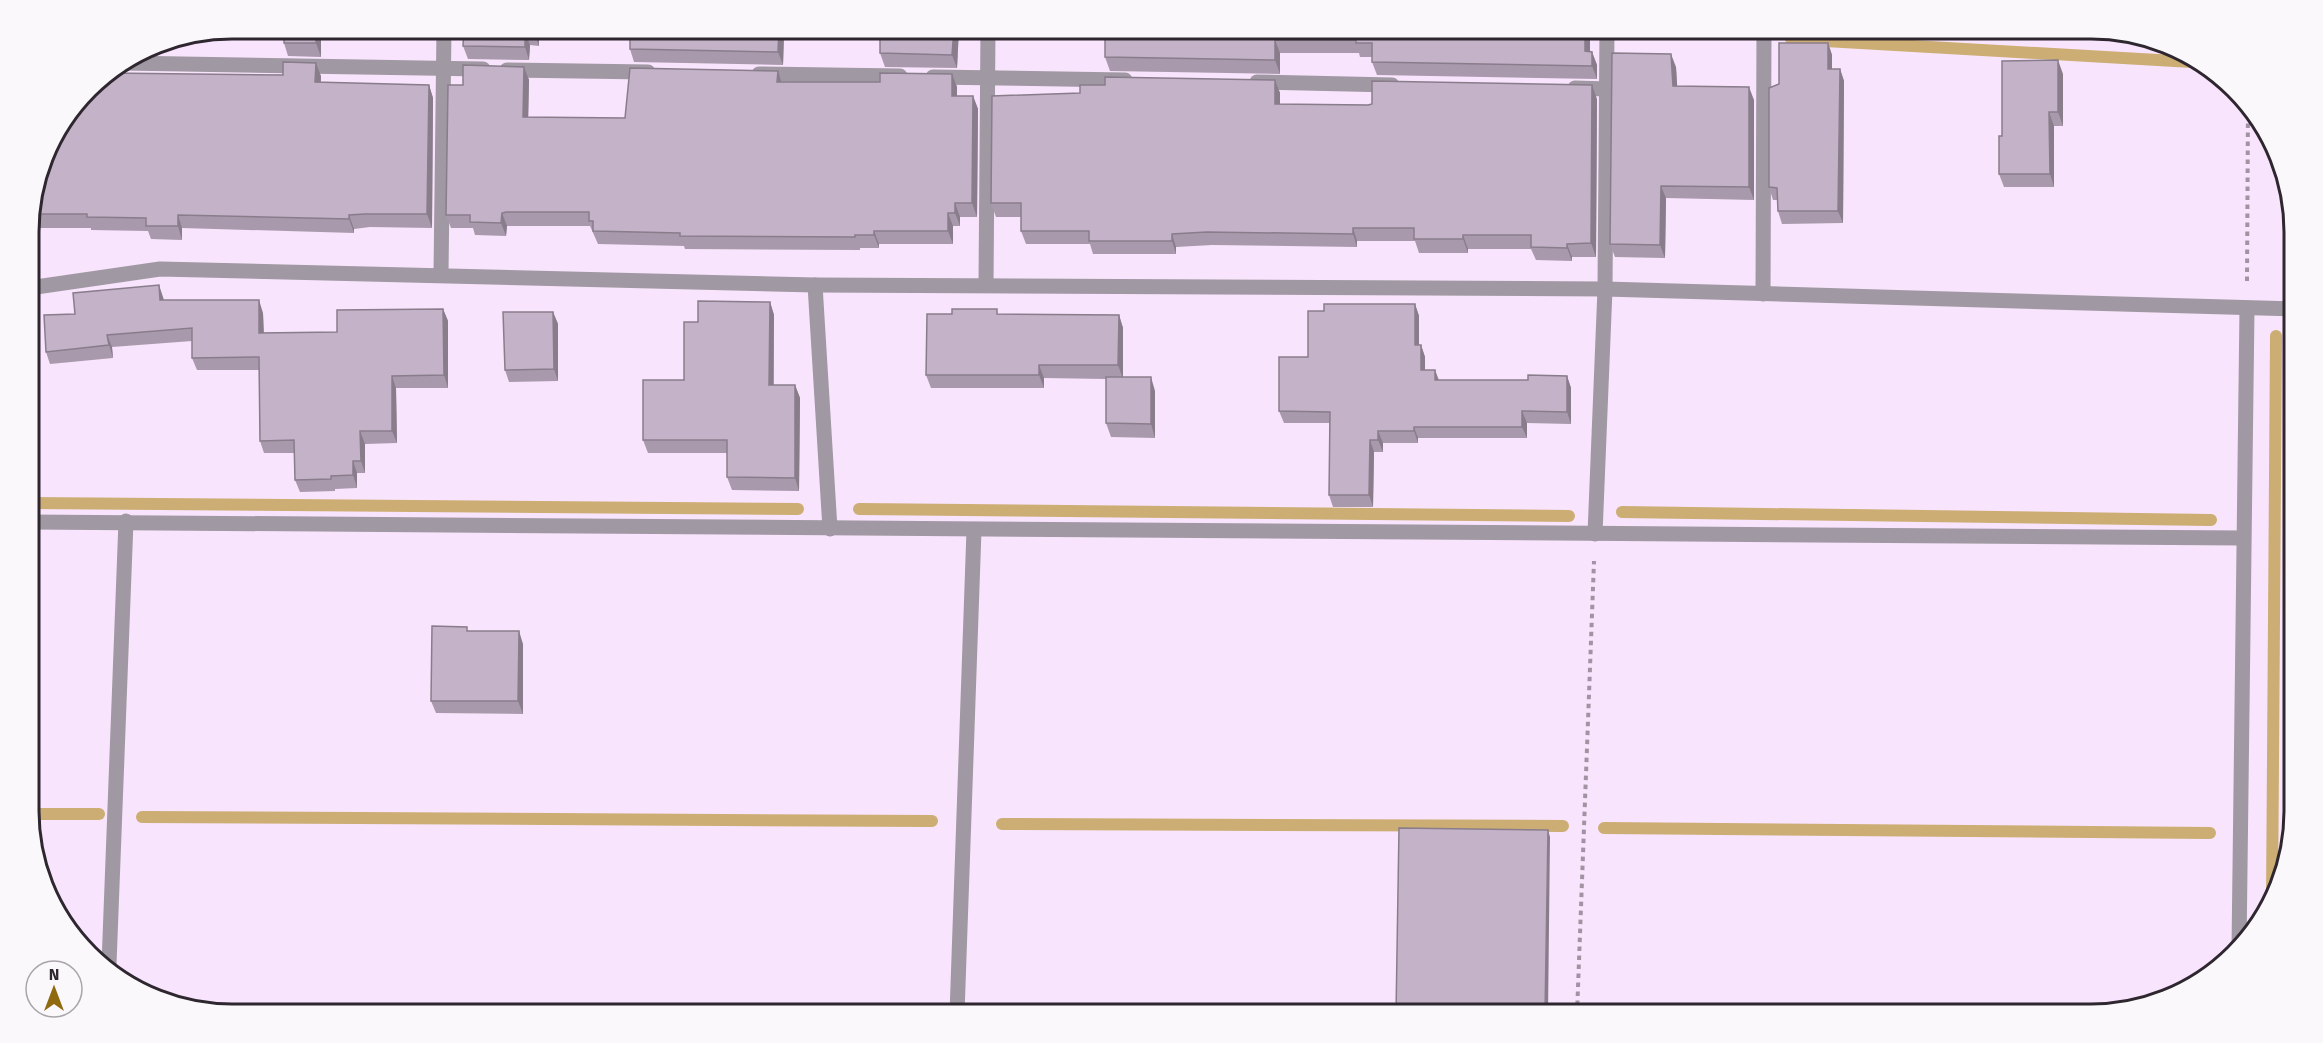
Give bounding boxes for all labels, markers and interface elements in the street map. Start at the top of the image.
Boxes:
north arrow [24,959,84,1019]
text: N [49,965,59,984]

